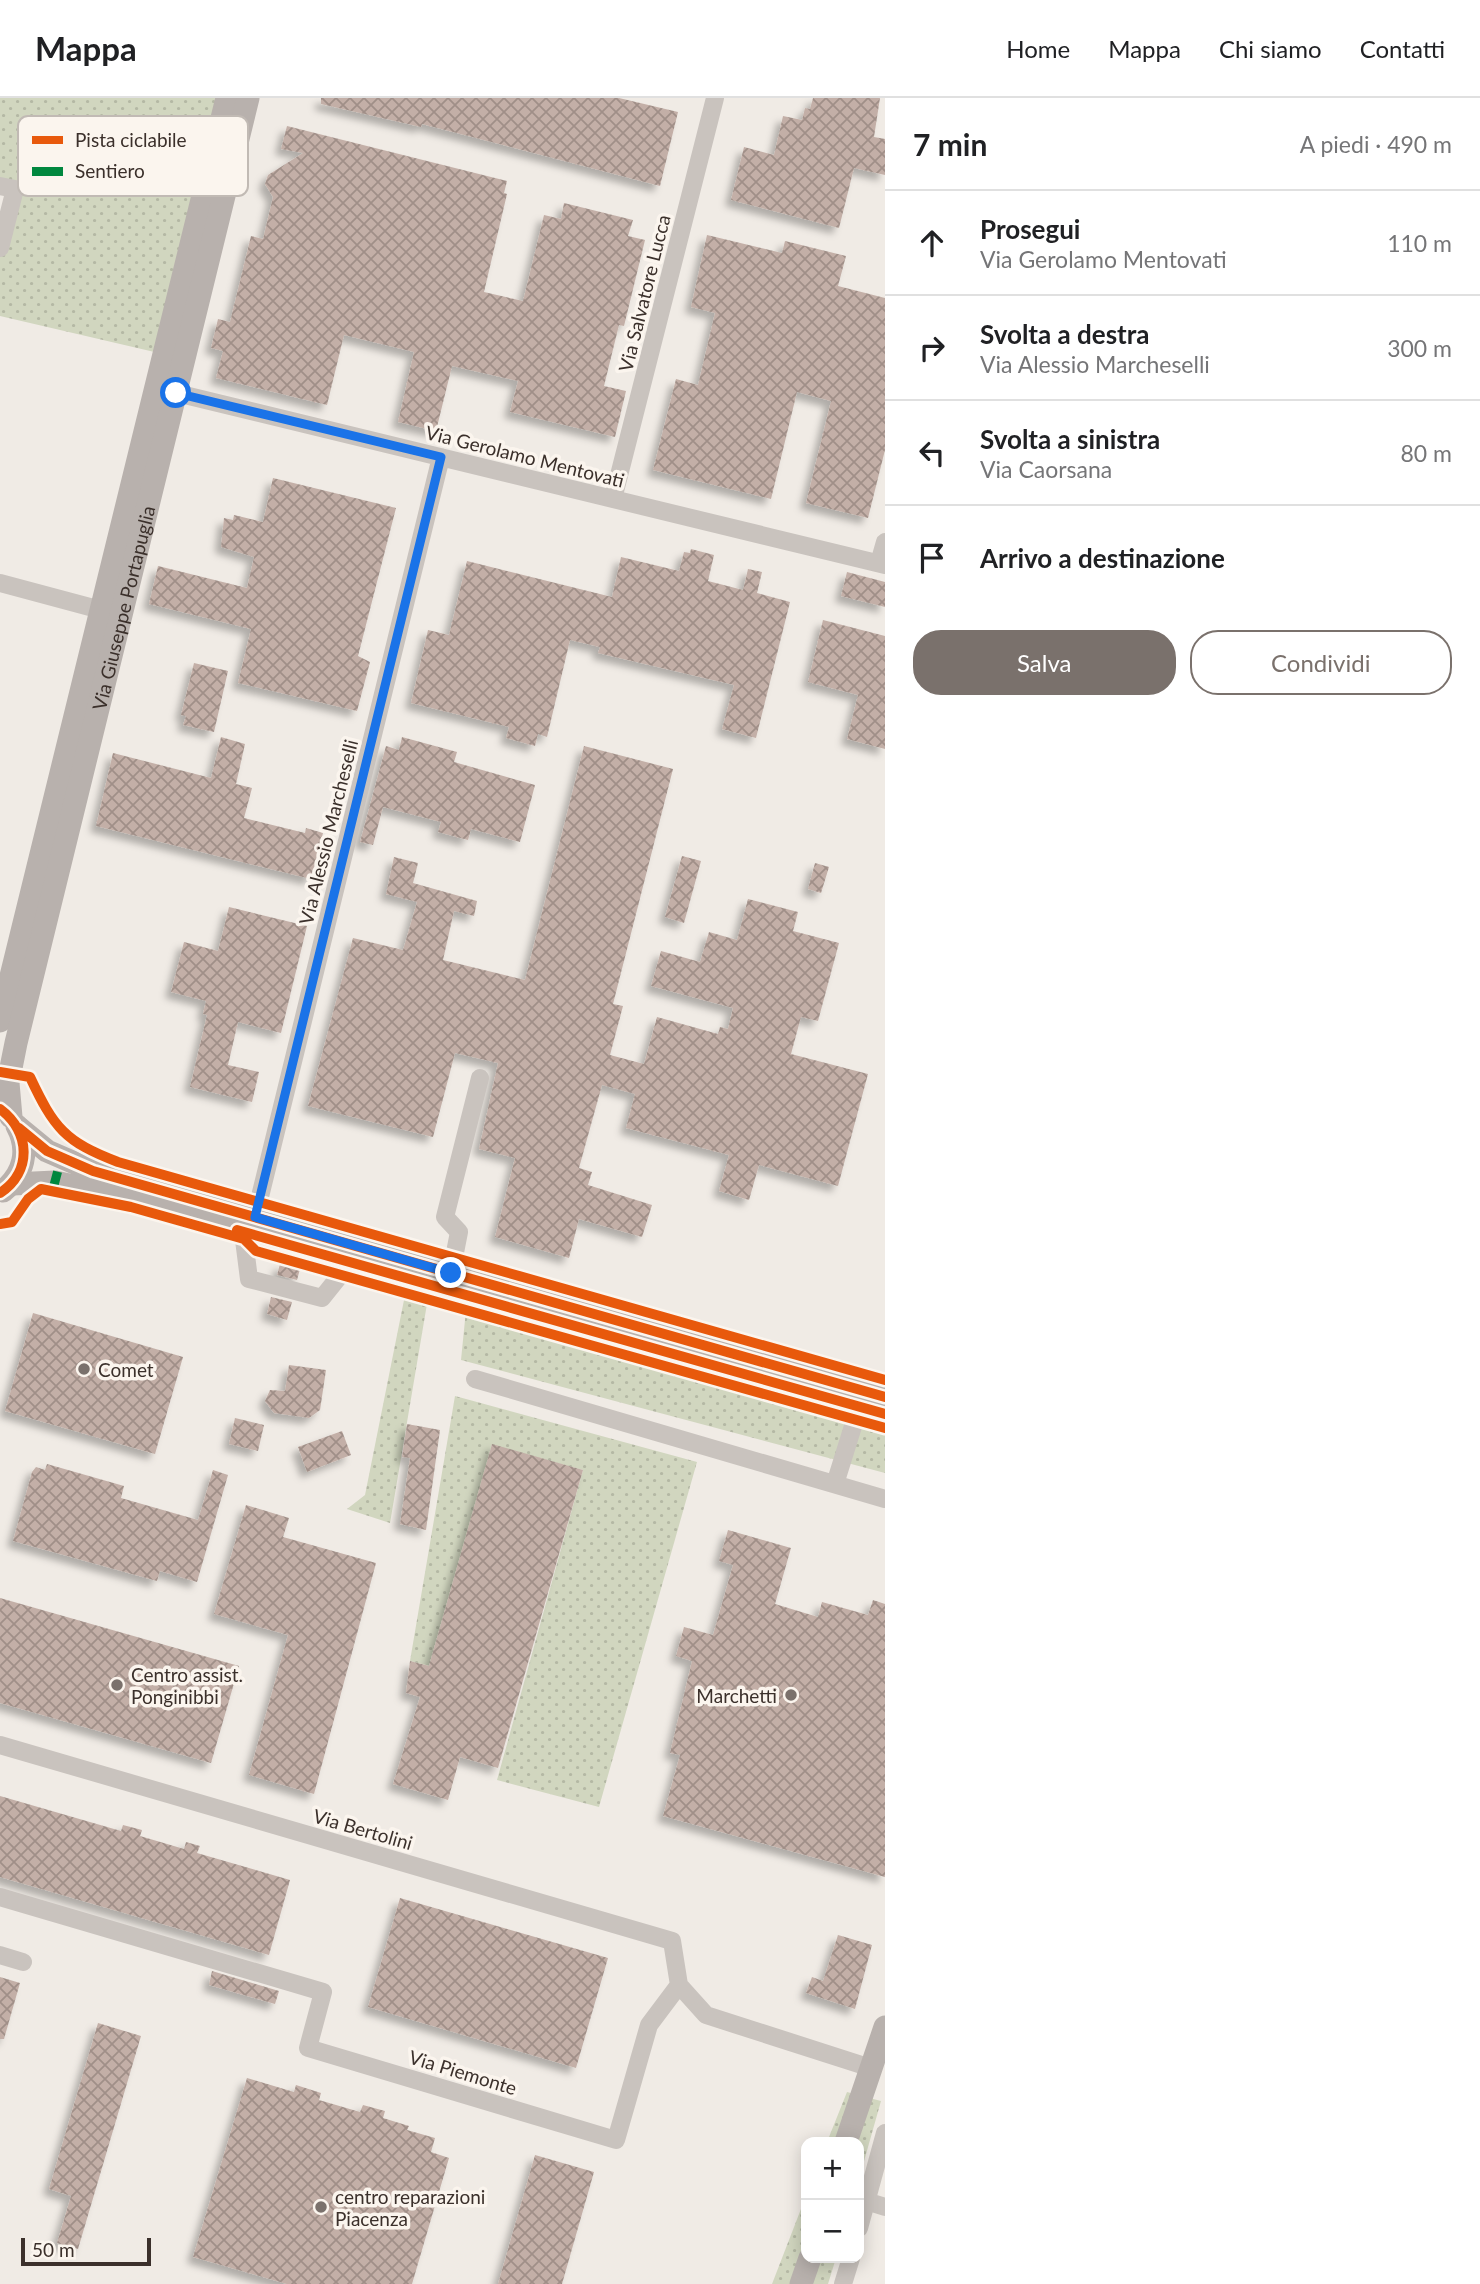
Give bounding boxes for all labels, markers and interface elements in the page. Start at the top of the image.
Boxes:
text: Mappa [35,28,137,68]
text: Home [1006,34,1070,63]
text: Mappa [1108,34,1181,63]
text: Chi siamo [1219,34,1322,63]
text: Contatti [1360,34,1445,63]
legend [18,116,248,196]
text: 7 min [913,126,987,162]
text: Pista ciclabile [75,128,187,151]
text: A piedi · 490 m [1300,130,1452,158]
text: Sentiero [75,159,145,182]
street label: Via Salvatore Lucca [613,212,675,374]
text: Prosegui [980,213,1080,245]
icon: ahead [913,224,951,262]
text: 110 m [1387,229,1452,257]
text: Via Gerolamo Mentovati [980,245,1227,273]
text: Svolta a destra [980,318,1150,350]
icon: right [913,329,951,367]
text: 300 m [1387,334,1452,362]
text: Via Alessio Marcheselli [980,350,1210,378]
route start [160,377,191,408]
street label: Via Gerolamo Mentovati [423,420,627,492]
text: Svolta a sinistra [980,423,1160,455]
icon: left [913,434,951,472]
text: 80 m [1401,439,1452,467]
text: Via Caorsana [980,455,1112,483]
street label: Via Giuseppe Portapuglia [87,503,159,712]
icon: arrive [913,539,951,577]
text: Arrivo a destinazione [980,542,1225,574]
button: Salva [913,630,1176,695]
button: Condividi [1190,630,1452,695]
street label: Via Alessio Marcheselli [294,737,362,927]
route end [435,1257,466,1288]
place label: Comet [98,1358,154,1381]
marker: Comet [76,1361,92,1377]
place label: Centro assist. Ponginibbi [131,1663,243,1708]
marker: Centro assist. Ponginibbi [109,1677,125,1693]
place label: Marchetti [696,1684,777,1707]
marker: Marchetti [783,1687,799,1703]
street label: Via Bertolini [311,1804,415,1854]
street label: Via Piemonte [406,2045,520,2099]
map controls [801,2137,864,2263]
button: + [801,2137,864,2200]
place label: centro reparazioni Piacenza [335,2185,485,2230]
marker: centro reparazioni Piacenza [313,2199,329,2215]
button: − [801,2200,864,2263]
scale bar [21,2235,150,2267]
text: 50 m [32,2238,75,2261]

